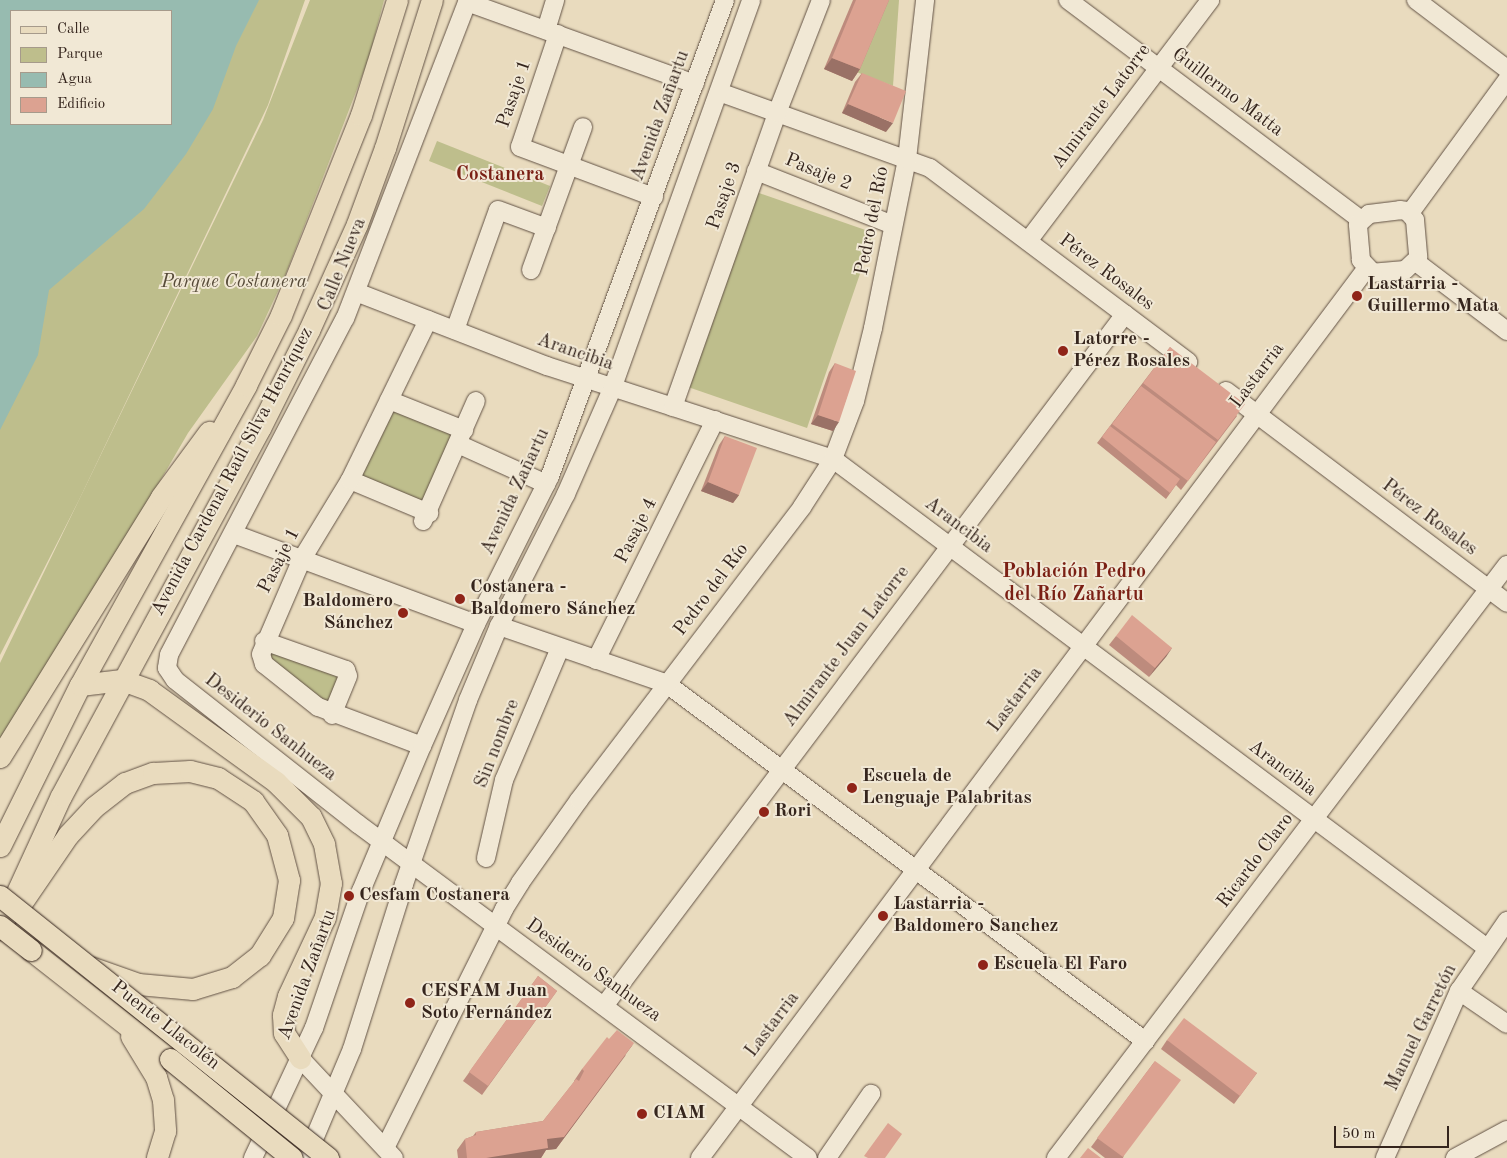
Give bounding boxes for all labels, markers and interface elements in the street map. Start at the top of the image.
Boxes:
legend [10,10,172,125]
text: Calle [57,22,89,37]
street label: Almirante Latorre [1048,40,1156,174]
street label: Guillermo Matta [1167,44,1287,142]
text: Parque [57,47,103,62]
street label: Avenida Zañartu [627,48,695,184]
street label: Pasaje 1 [493,57,537,131]
text: Agua [57,72,92,87]
text: Edificio [57,97,105,112]
street label: Pasaje 2 [781,149,855,197]
street label: Pasaje 3 [703,159,747,233]
district label: Costanera [456,163,544,187]
street label: Pedro del Río [851,165,895,277]
street label: Calle Nueva [314,215,372,315]
street label: Pérez Rosales [1054,230,1158,316]
park label: Parque Costanera [161,272,307,294]
place label: Lastarria - Guillermo Mata [1367,274,1499,318]
marker: Lastarria - Guillermo Mata [1351,290,1363,302]
street label: Avenida Cardenal Raúl Silva Henríquez [147,324,319,620]
street label: Arancibia [534,329,616,377]
place label: Latorre - Pérez Rosales [1073,329,1190,373]
street label: Lastarria [1226,339,1290,413]
marker: Latorre - Pérez Rosales [1057,345,1069,357]
street label: Avenida Zañartu [477,425,555,559]
street label: Pérez Rosales [1377,475,1481,561]
street label: Arancibia [919,493,997,559]
street label: Pasaje 4 [611,495,663,567]
street label: Pasaje 1 [254,525,306,597]
street label: Pedro del Río [670,539,754,641]
district label: Población Pedro del Río Zañartu [1002,561,1146,608]
street label: Almirante Juan Latorre [779,562,915,732]
place label: Costanera - Baldomero Sánchez [470,577,635,621]
place label: Baldomero Sánchez [302,591,393,635]
marker: Costanera - Baldomero Sánchez [454,593,466,605]
marker: Baldomero Sánchez [397,607,409,619]
street label: Lastarria [984,663,1048,737]
street label: Desiderio Sanhueza [199,669,341,787]
street label: Sin nombre [471,696,525,792]
street label: Arancibia [1243,736,1321,802]
place label: Escuela de Lenguaje Palabritas [862,766,1032,810]
marker: Escuela de Lenguaje Palabritas [846,782,858,794]
place label: Rori [774,801,811,823]
marker: Rori [758,806,770,818]
street label: Ricardo Claro [1213,809,1299,913]
place label: Cesfam Costanera [359,885,510,907]
marker: Cesfam Costanera [343,890,355,902]
place label: Lastarria - Baldomero Sanchez [893,894,1058,938]
street label: Avenida Zañartu [274,907,342,1043]
marker: Lastarria - Baldomero Sanchez [877,910,889,922]
street label: Desiderio Sanhueza [521,914,665,1028]
place label: Escuela El Faro [993,954,1127,976]
marker: Escuela El Faro [977,959,989,971]
street label: Manuel Garretón [1381,961,1463,1095]
street label: Puente Llacolén [106,976,224,1076]
place label: CESFAM Juan Soto Fernández [421,981,552,1025]
street label: Lastarria [741,988,805,1062]
marker: CESFAM Juan Soto Fernández [403,996,417,1010]
place label: CIAM [653,1103,705,1125]
marker: CIAM [635,1107,649,1121]
scale bar [1337,1116,1452,1148]
text: 50 m [1342,1127,1376,1142]

